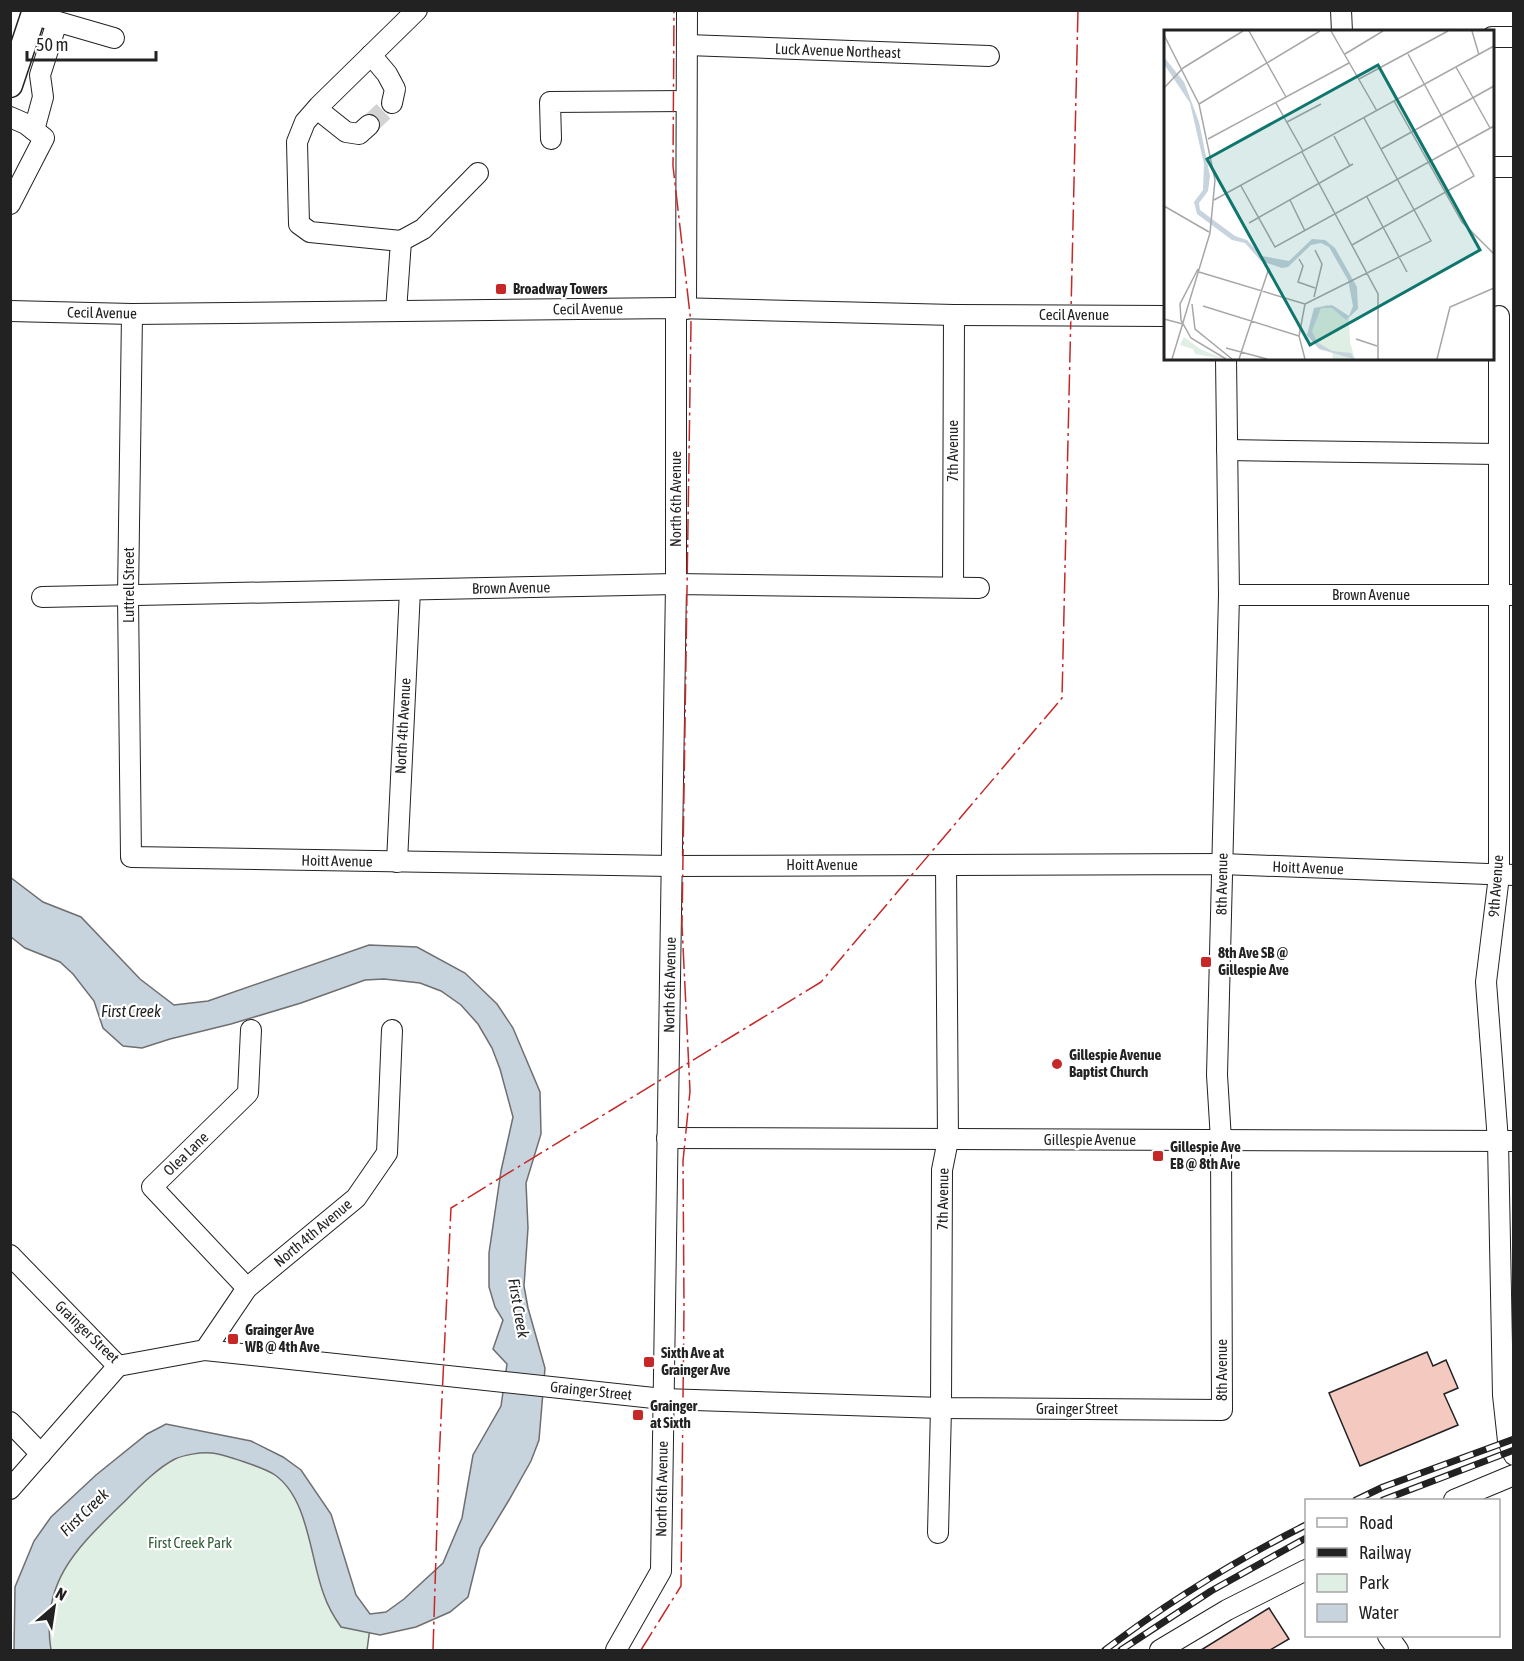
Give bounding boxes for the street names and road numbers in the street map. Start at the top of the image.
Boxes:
street label: Luck Avenue Northeast [775,40,901,61]
street label: Cecil Avenue [553,299,623,318]
street label: Cecil Avenue [67,303,137,322]
street label: Cecil Avenue [1039,306,1109,323]
street label: 7th Avenue [944,420,961,482]
street label: North 6th Avenue [667,451,684,547]
street label: Luttrell Street [120,547,137,623]
street label: Brown Avenue [472,578,550,597]
street label: Brown Avenue [1332,586,1410,603]
street label: North 4th Avenue [391,677,414,774]
street label: Hoitt Avenue [301,851,373,870]
street label: 8th Avenue [1212,853,1231,915]
street label: 9th Avenue [1485,854,1506,918]
street label: Hoitt Avenue [786,856,858,873]
street label: Hoitt Avenue [1272,858,1344,877]
street label: North 6th Avenue [660,937,679,1033]
street label: Olea Lane [160,1128,212,1179]
street label: Gillespie Avenue [1044,1131,1136,1148]
street label: 7th Avenue [933,1168,952,1230]
street label: North 4th Avenue [270,1195,355,1270]
street label: Grainger Street [52,1297,123,1366]
street label: 8th Avenue [1213,1339,1230,1401]
street label: Grainger Street [549,1378,633,1403]
street label: Grainger Street [1036,1400,1118,1417]
street label: North 6th Avenue [652,1441,671,1537]

